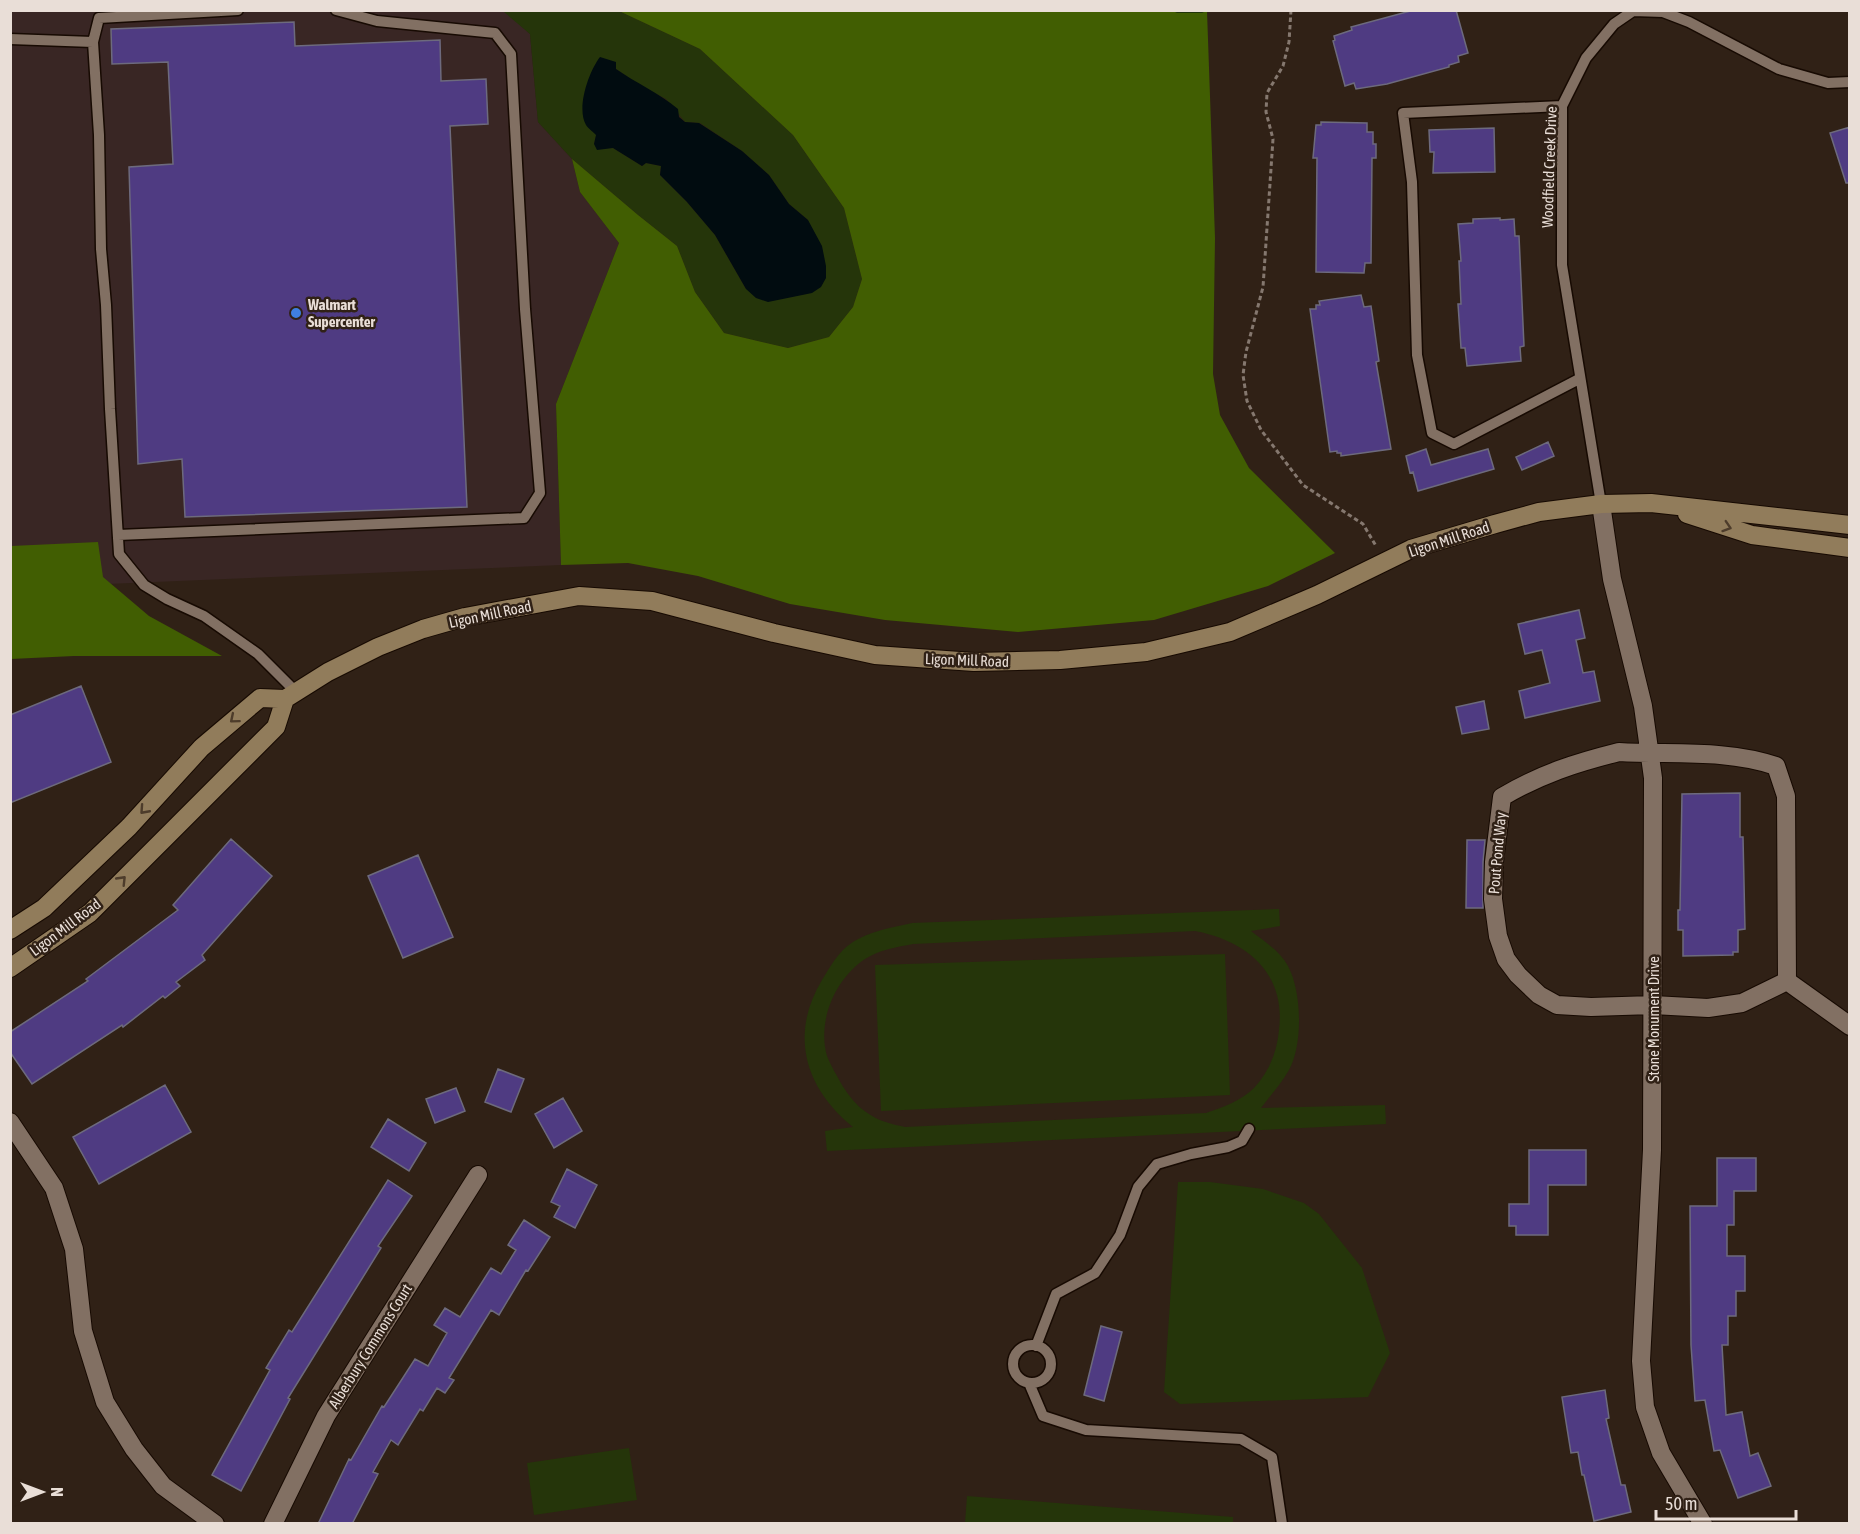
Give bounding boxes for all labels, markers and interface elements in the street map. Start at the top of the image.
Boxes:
street label: Woodfield Creek Drive [1538,106,1560,228]
place label: Walmart Supercenter [307,296,376,330]
marker: Walmart Supercenter [289,306,303,320]
street label: Ligon Mill Road [1406,518,1492,560]
one-way arrow [1721,520,1732,532]
street label: Ligon Mill Road [447,597,533,631]
street label: Ligon Mill Road [925,650,1009,670]
one-way arrow [230,712,241,723]
one-way arrow [140,804,151,814]
street label: Pout Pond Way [1485,811,1509,895]
one-way arrow [114,876,125,887]
street label: Ligon Mill Road [26,895,104,959]
street label: Stone Monument Drive [1645,956,1662,1082]
street label: Alberbury Commons Court [325,1281,415,1411]
north arrow [12,1462,72,1522]
scale bar [1656,1483,1796,1521]
text: N [48,1487,66,1497]
text: 50 m [1665,1493,1697,1514]

